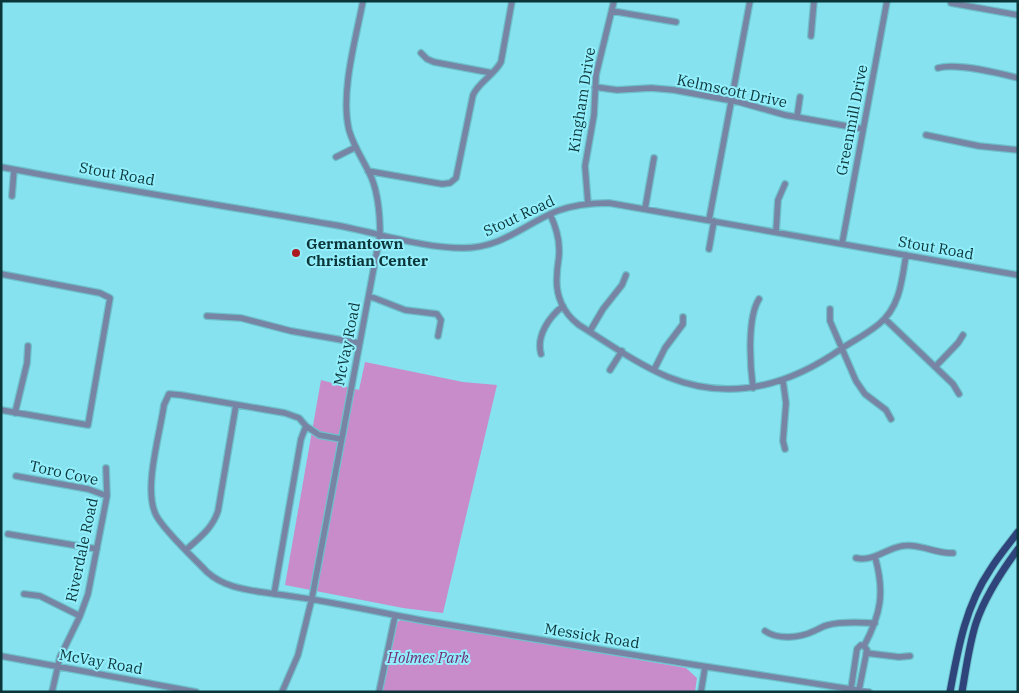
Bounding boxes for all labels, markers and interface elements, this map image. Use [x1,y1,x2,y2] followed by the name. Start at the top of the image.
[564,46,599,154] street label: Kingham Drive
[831,63,872,177] street label: Greenmill Drive
[675,70,789,111] street label: Kelmscott Drive
[78,158,156,189] street label: Stout Road
[480,191,557,240] street label: Stout Road
[897,232,975,263] street label: Stout Road
[306,234,429,270] place label: Germantown Christian Center
[290,247,302,259] marker: Germantown Christian Center
[329,301,364,387] street label: McVay Road
[28,456,100,489] street label: Toro Cove
[61,496,102,604] street label: Riverdale Road
[543,619,641,652] street label: Messick Road
[58,645,144,678] street label: McVay Road
[386,648,469,667] park label: Holmes Park

